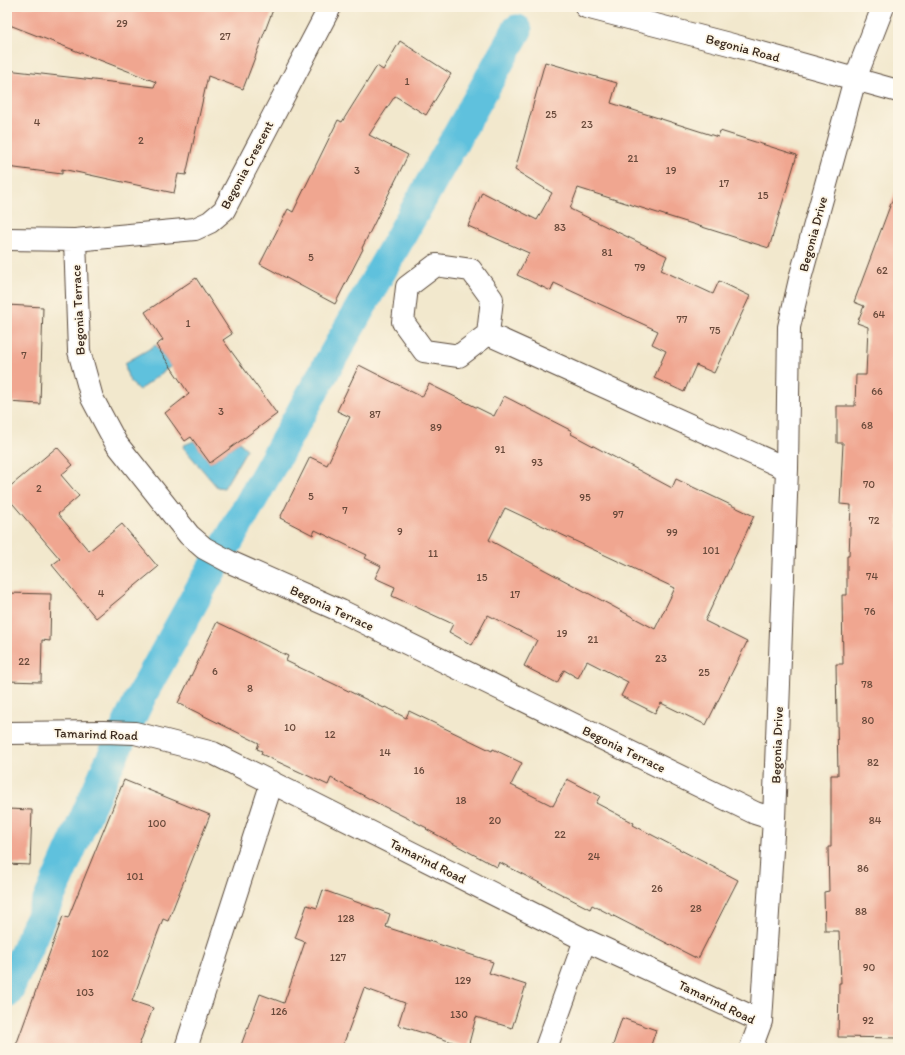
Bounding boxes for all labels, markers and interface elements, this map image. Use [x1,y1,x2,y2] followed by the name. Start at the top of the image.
[116,17,128,30] house number: 29
[219,30,231,43] house number: 27
[704,31,782,65] street label: Begonia Road
[404,75,410,88] house number: 1
[545,108,557,121] house number: 25
[34,116,41,129] house number: 4
[217,118,277,212] street label: Begonia Crescent
[581,118,593,131] house number: 23
[138,134,144,147] house number: 2
[628,152,638,165] house number: 21
[354,164,360,177] house number: 3
[666,164,677,177] house number: 19
[719,177,730,190] house number: 17
[758,189,769,202] house number: 15
[796,195,830,273] street label: Begonia Drive
[554,221,566,234] house number: 83
[601,246,613,259] house number: 81
[308,251,314,264] house number: 5
[634,261,646,274] house number: 79
[68,264,88,356] street label: Begonia Terrace
[876,264,888,277] house number: 62
[873,308,886,321] house number: 64
[677,313,688,326] house number: 77
[185,317,191,330] house number: 1
[709,324,721,337] house number: 75
[21,349,27,362] house number: 7
[871,385,883,398] house number: 66
[218,405,224,418] house number: 3
[369,408,381,421] house number: 87
[861,419,873,432] house number: 68
[430,421,442,434] house number: 89
[495,443,505,456] house number: 91
[531,456,543,469] house number: 93
[863,478,875,491] house number: 70
[36,482,42,495] house number: 2
[308,490,314,503] house number: 5
[579,491,591,504] house number: 95
[342,504,348,517] house number: 7
[612,508,624,521] house number: 97
[868,514,880,527] house number: 72
[397,525,403,538] house number: 9
[666,526,678,539] house number: 99
[703,544,719,557] house number: 101
[428,547,438,560] house number: 11
[866,570,878,583] house number: 74
[477,571,488,584] house number: 15
[288,582,376,634] street label: Begonia Terrace
[98,587,105,600] house number: 4
[510,588,521,601] house number: 17
[864,605,876,618] house number: 76
[557,627,568,640] house number: 19
[588,633,598,646] house number: 21
[655,652,667,665] house number: 23
[18,655,30,668] house number: 22
[212,665,218,678] house number: 6
[698,666,710,679] house number: 25
[861,678,873,691] house number: 78
[247,682,253,695] house number: 8
[768,706,786,784] street label: Begonia Drive
[862,714,875,727] house number: 80
[284,721,296,734] house number: 10
[580,722,668,776] street label: Begonia Terrace
[54,725,138,743] street label: Tamarind Road
[325,728,336,741] house number: 12
[379,746,391,759] house number: 14
[867,756,879,769] house number: 82
[414,764,425,777] house number: 16
[455,794,467,807] house number: 18
[489,814,502,827] house number: 20
[869,814,882,827] house number: 84
[148,817,167,830] house number: 100
[554,828,566,841] house number: 22
[387,835,469,887] street label: Tamarind Road
[588,850,601,863] house number: 24
[857,862,869,875] house number: 86
[127,870,143,883] house number: 101
[651,882,663,895] house number: 26
[690,902,702,915] house number: 28
[855,905,867,918] house number: 88
[338,912,354,925] house number: 128
[91,947,109,960] house number: 102
[330,951,347,964] house number: 127
[863,961,875,974] house number: 90
[455,974,472,987] house number: 129
[676,977,758,1027] street label: Tamarind Road
[76,986,94,999] house number: 103
[271,1005,288,1018] house number: 126
[450,1008,468,1021] house number: 130
[862,1014,874,1027] house number: 92

